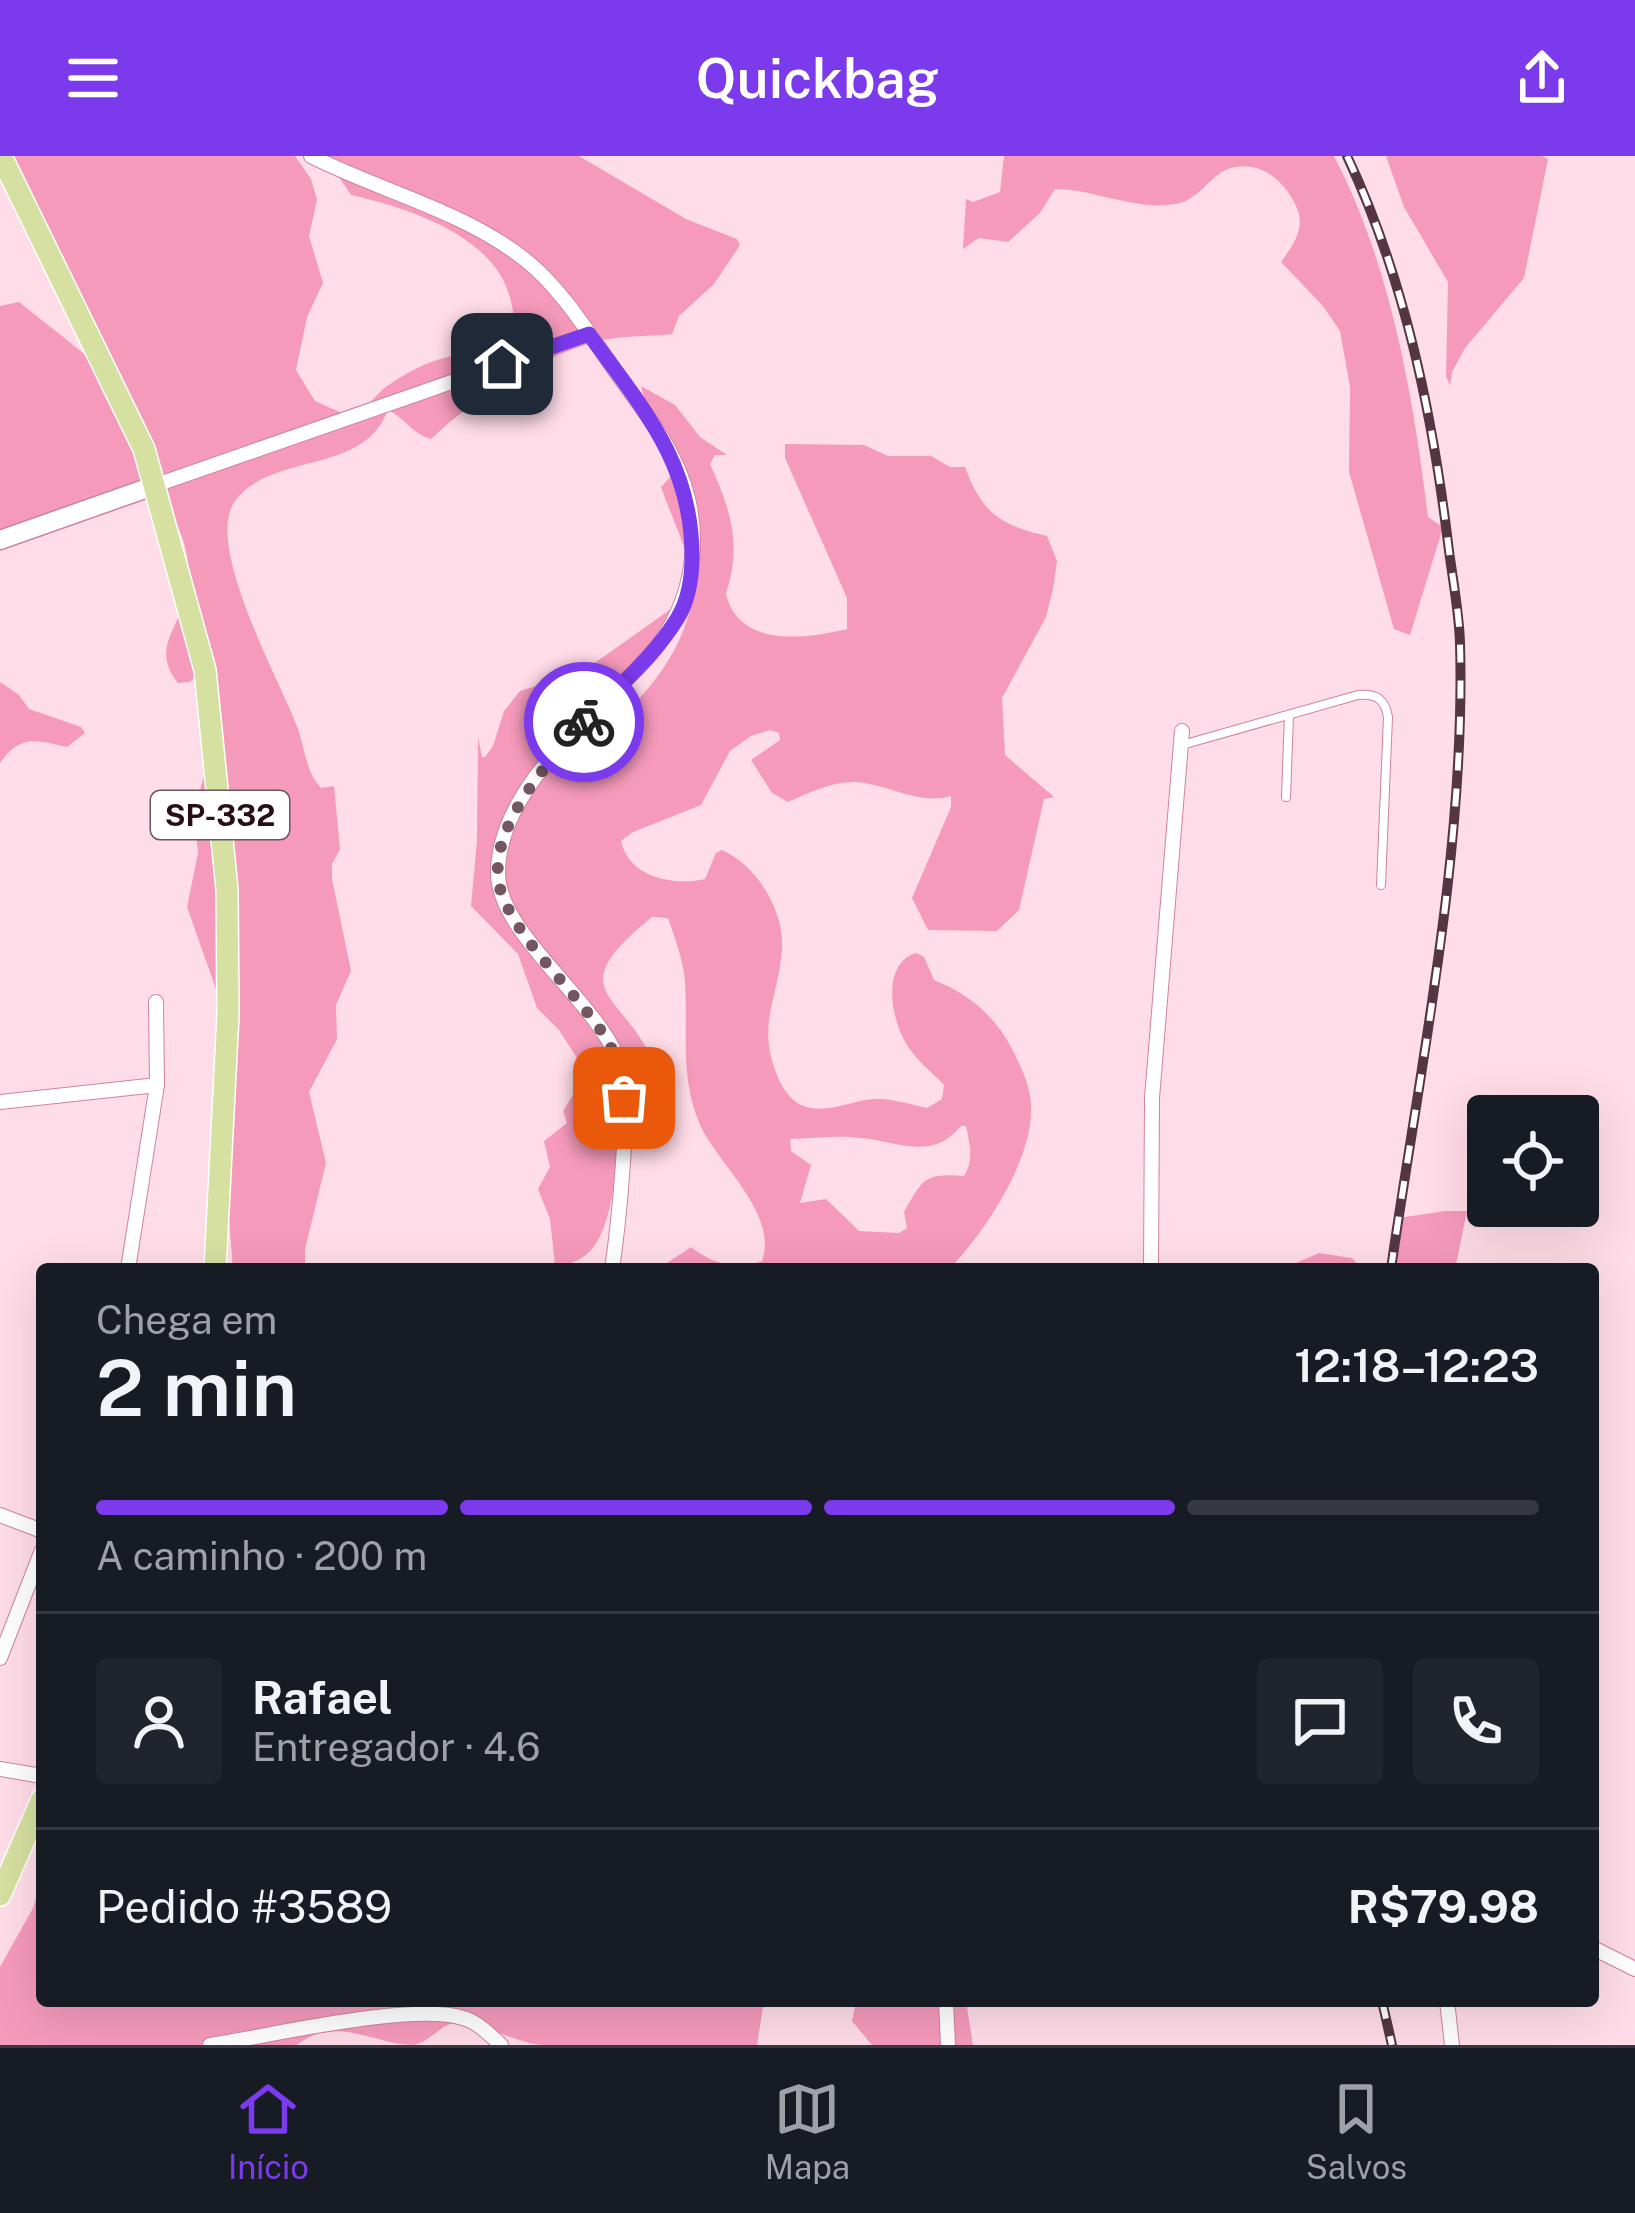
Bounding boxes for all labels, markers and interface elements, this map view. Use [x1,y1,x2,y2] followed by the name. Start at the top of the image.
[60,45,126,111] icon: menu
[1509,45,1575,111] icon: share
[696,47,939,110] text: Quickbag
[451,313,553,415] pin
[469,331,535,397] icon: home
[524,662,644,782] courier
[551,689,617,755] icon: bike
[151,791,289,839] road number: SP-332
[573,1047,675,1149] pin
[591,1065,657,1131] icon: bag
[1467,1095,1599,1227] map controls
[1467,1095,1599,1227] button: locate
[96,1297,277,1343] text: Chega em
[1294,1339,1539,1392] text: 12:18–12:23
[96,1342,297,1434] text: 2 min
[96,1533,427,1579] text: A caminho · 200 m
[96,1658,222,1784] button: person
[1257,1658,1383,1784] button: chat
[1413,1658,1539,1784] button: phone
[252,1671,393,1724] text: Rafael
[252,1724,540,1770] text: Entregador · 4.6
[96,1880,392,1933] text: Pedido #3589
[1348,1880,1539,1933] text: R$79.98
[228,2076,309,2186] tab: Início
[765,2076,850,2186] tab: Mapa
[1306,2076,1407,2186] tab: Salvos

